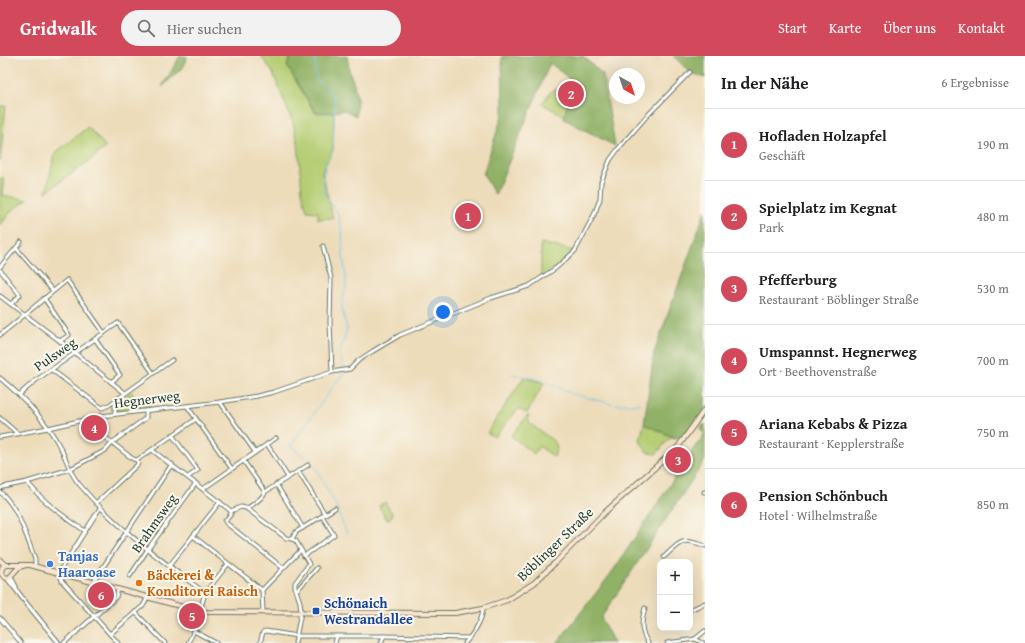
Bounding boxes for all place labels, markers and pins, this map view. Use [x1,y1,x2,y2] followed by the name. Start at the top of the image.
[558,79,584,109] pin: 2
[455,201,481,231] pin: 1
[81,413,107,443] pin: 4
[665,445,691,475] pin: 3
[58,546,116,582] place label: Tanjas Haaroase
[45,559,55,569] marker: Tanjas Haaroase
[147,565,259,601] place label: Bäckerei & Konditorei Raisch
[134,578,144,588] marker: Bäckerei & Konditorei Raisch
[88,580,114,610] pin: 6
[324,593,413,629] place label: Schönaich Westrandallee
[179,601,205,631] pin: 5
[311,606,321,616] marker: Schönaich Westrandallee

